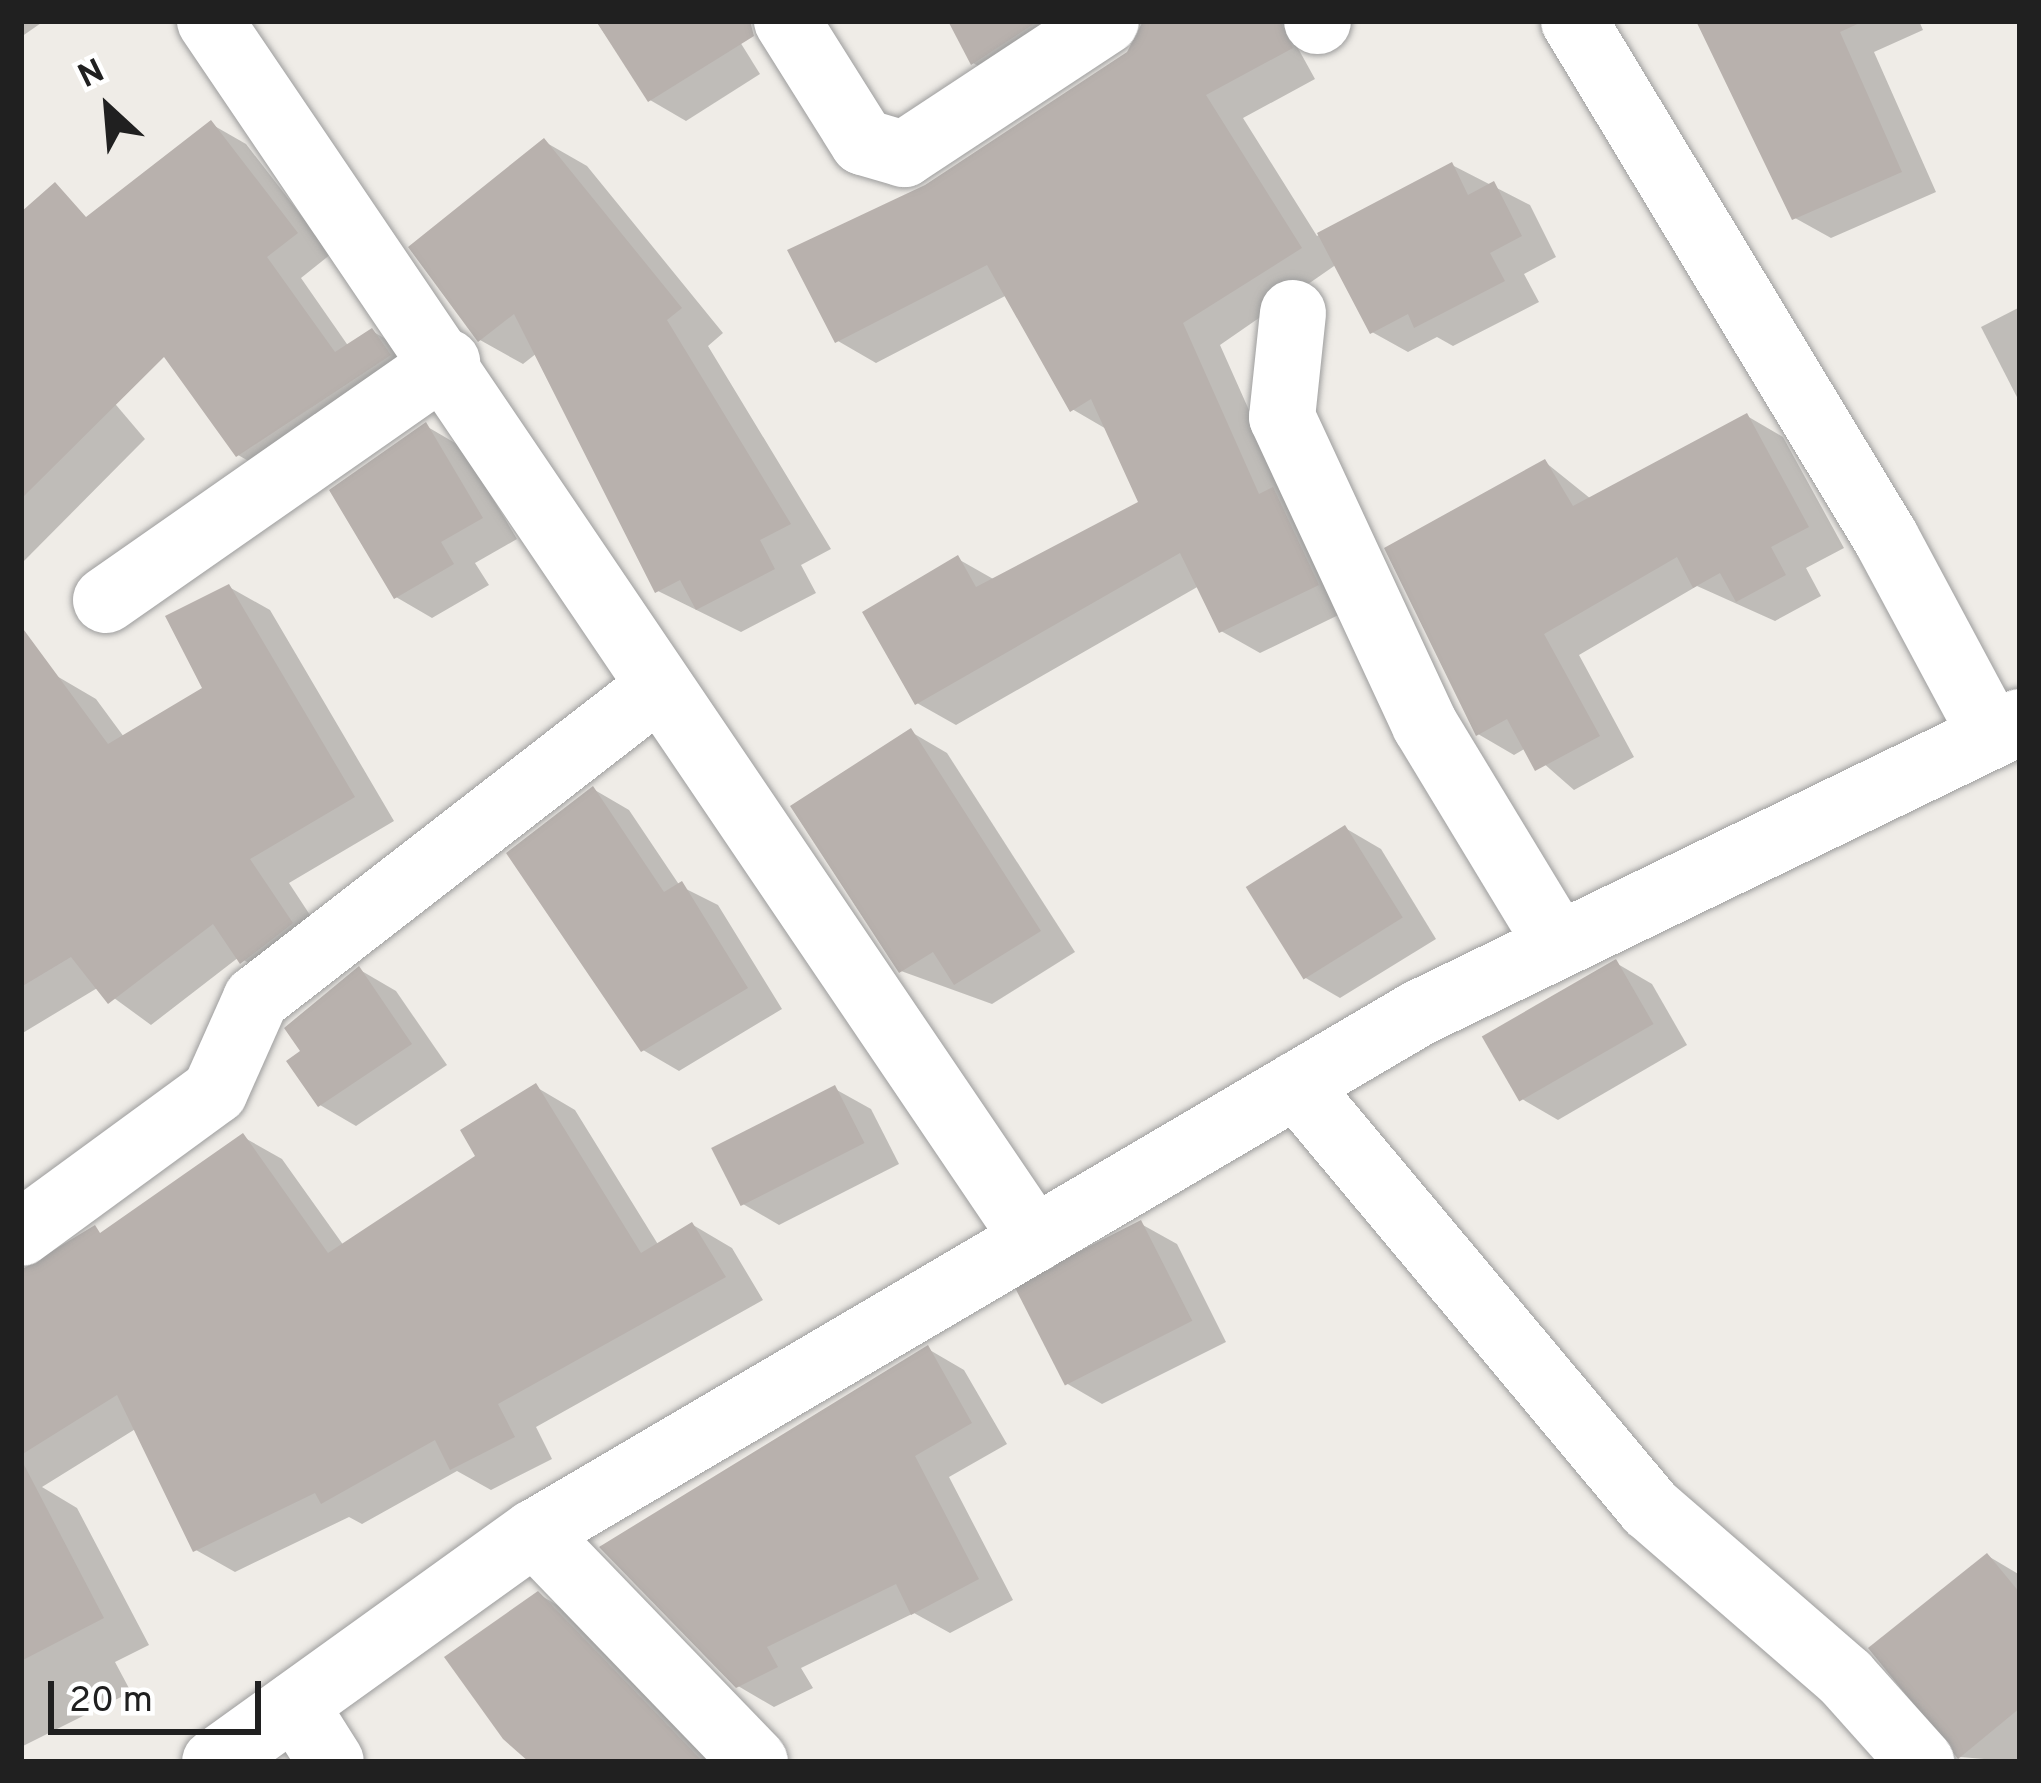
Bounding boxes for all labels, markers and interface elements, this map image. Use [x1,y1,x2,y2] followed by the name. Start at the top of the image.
[48,48,168,168] north arrow
[72,52,112,100] text: N
[54,1657,267,1731] scale bar
[69,1679,153,1725] text: 20 m

